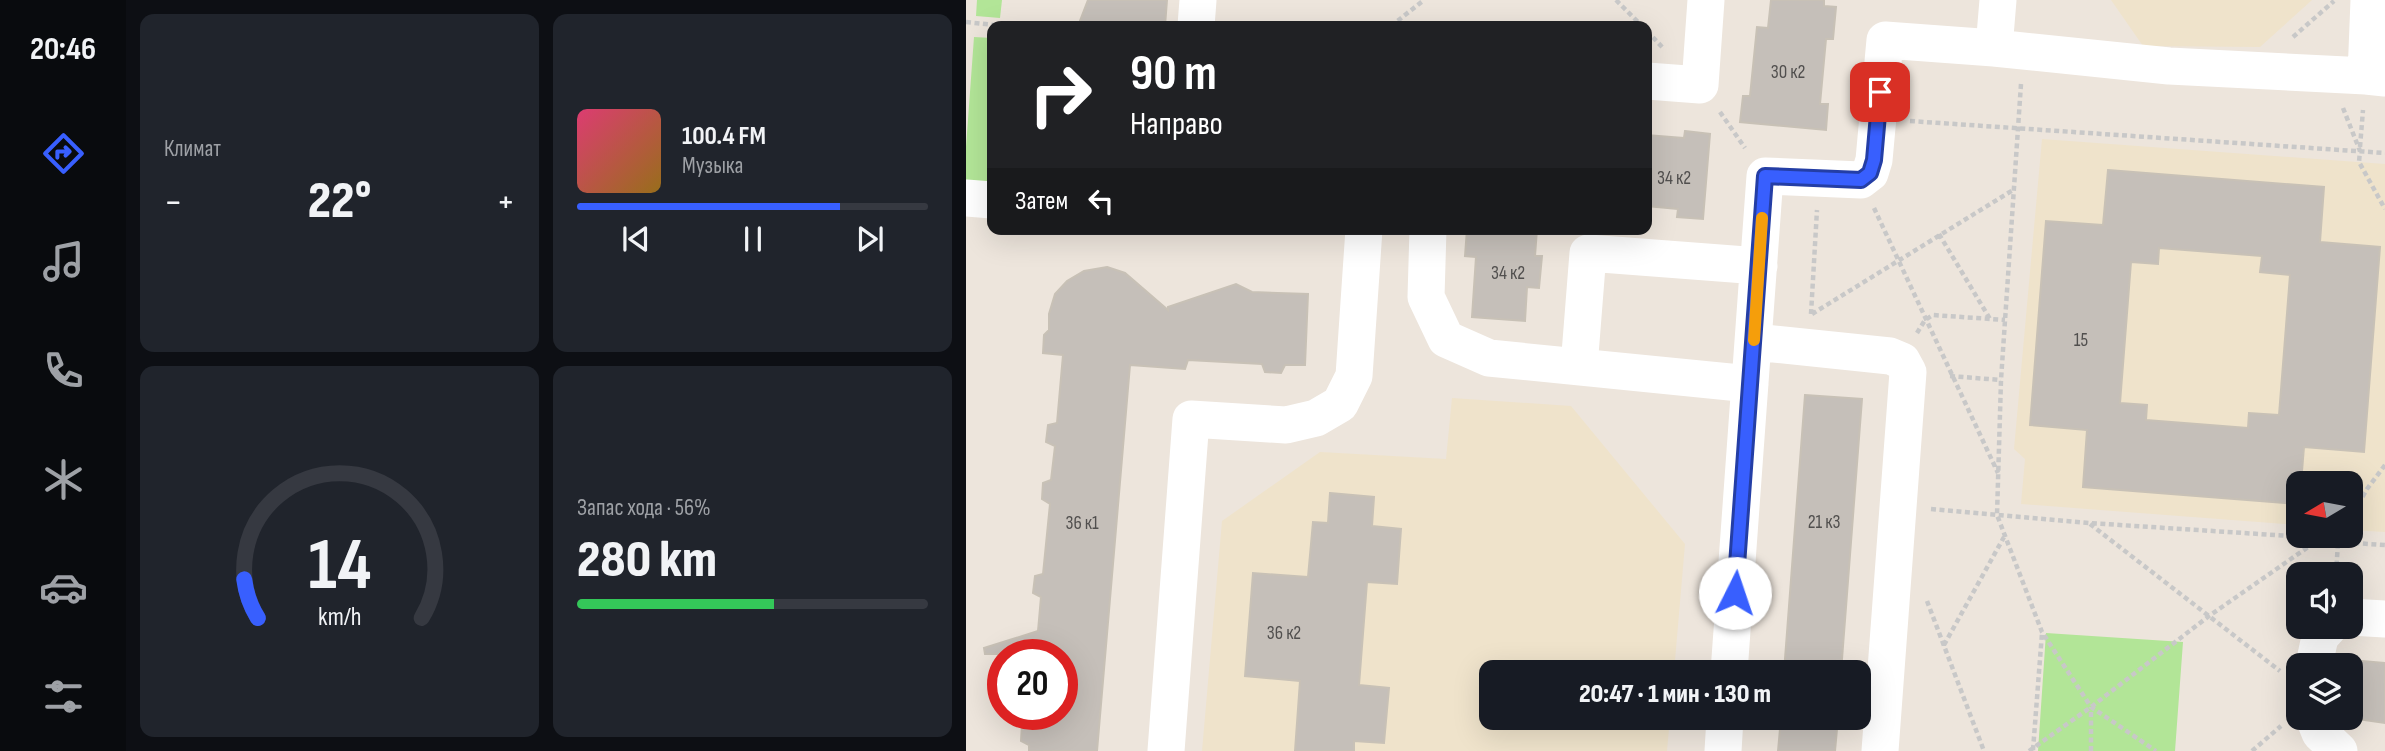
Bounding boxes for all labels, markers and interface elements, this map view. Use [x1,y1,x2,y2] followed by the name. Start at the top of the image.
[30,30,96,69] text: 20:46
[1130,45,1217,104] text: 90 m
[1015,49,1106,140] icon: right
[1771,61,1805,84] house number: 30 к2
[1850,62,1910,122] pin
[1861,73,1899,111] icon: arrive
[1130,105,1223,144] text: Направо
[682,121,766,152] text: 100.4 FM
[39,129,88,178] icon: directions
[164,135,221,163] text: Климат
[682,152,743,180] text: Музыка
[1657,167,1691,190] house number: 34 к2
[308,170,371,233] text: 22°
[164,180,183,225] text: −
[496,180,515,225] text: +
[1082,182,1120,220] icon: left
[1015,186,1068,217] text: Затем
[617,220,655,258] icon: previous
[734,220,772,258] icon: pause
[851,220,889,258] icon: next
[39,237,88,286] icon: music
[1491,262,1525,285] house number: 34 к2
[2074,329,2088,352] house number: 15
[39,346,88,395] icon: phone
[39,455,88,504] icon: climate
[2286,471,2362,548] north arrow
[2286,471,2363,730] map controls
[577,494,711,522] text: Запас хода · 56%
[1808,511,1840,534] house number: 21 к3
[1065,512,1099,535] house number: 36 к1
[308,522,371,610] text: 14
[577,529,717,592] text: 280 km
[1698,556,1772,630] position arrow
[2286,562,2363,639] button: sound
[39,563,88,612] icon: car
[318,601,361,632] text: km/h
[1267,622,1301,645] house number: 36 к2
[987,639,1078,730] speed limit sign: 20
[2286,653,2363,730] button: layers
[39,672,88,721] icon: filters
[1579,679,1771,710] text: 20:47 · 1 мин · 130 m

